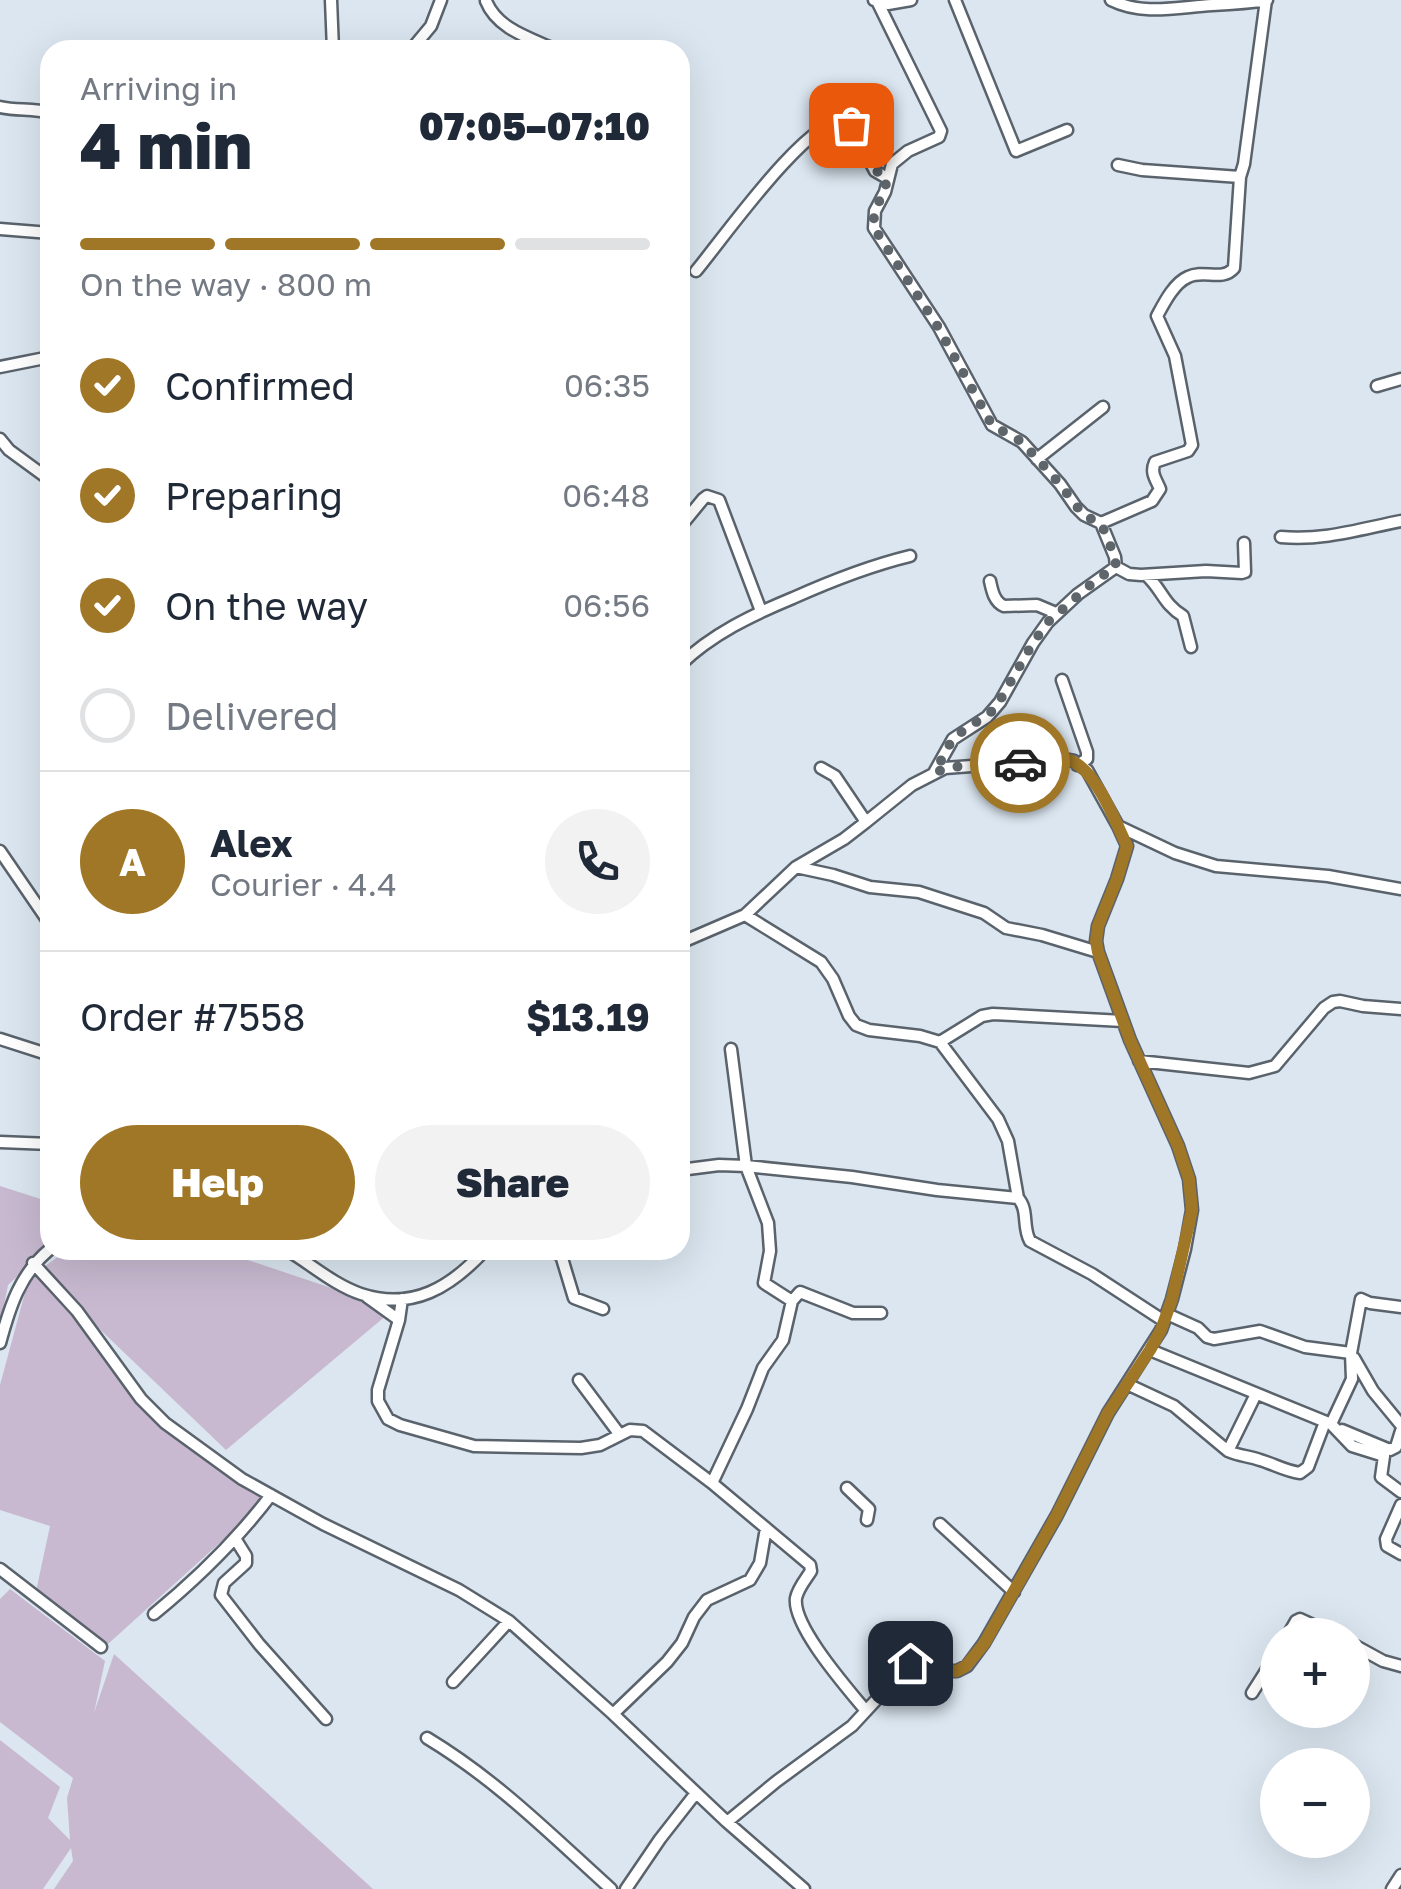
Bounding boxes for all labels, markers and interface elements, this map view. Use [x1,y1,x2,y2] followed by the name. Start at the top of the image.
[80,69,237,107] text: Arriving in
[809,83,894,168] pin
[824,98,879,153] icon: bag
[419,103,650,148] text: 07:05–07:10
[80,105,252,183] text: 4 min
[80,265,372,303] text: On the way · 800 m
[80,358,135,413] icon: check
[165,363,355,408] text: Confirmed
[564,366,650,404] text: 06:35
[80,468,135,523] icon: check
[165,473,343,518] text: Preparing
[562,476,650,514] text: 06:48
[80,578,135,633] icon: check
[165,583,368,628] text: On the way
[563,586,650,624] text: 06:56
[165,693,338,738] text: Delivered
[970,713,1070,813] courier
[993,736,1048,791] icon: car
[545,809,650,914] button: phone
[210,820,293,865] text: Alex
[119,839,146,884] text: A
[210,865,397,903] text: Courier · 4.4
[80,994,306,1039] text: Order #7558
[526,994,650,1039] text: $13.19
[80,1125,355,1240] button: Help
[375,1125,650,1240] button: Share
[1260,1618,1370,1858] map controls
[1260,1618,1370,1728] button: +
[868,1621,953,1706] pin
[883,1636,938,1691] icon: home
[1260,1748,1370,1858] button: −

